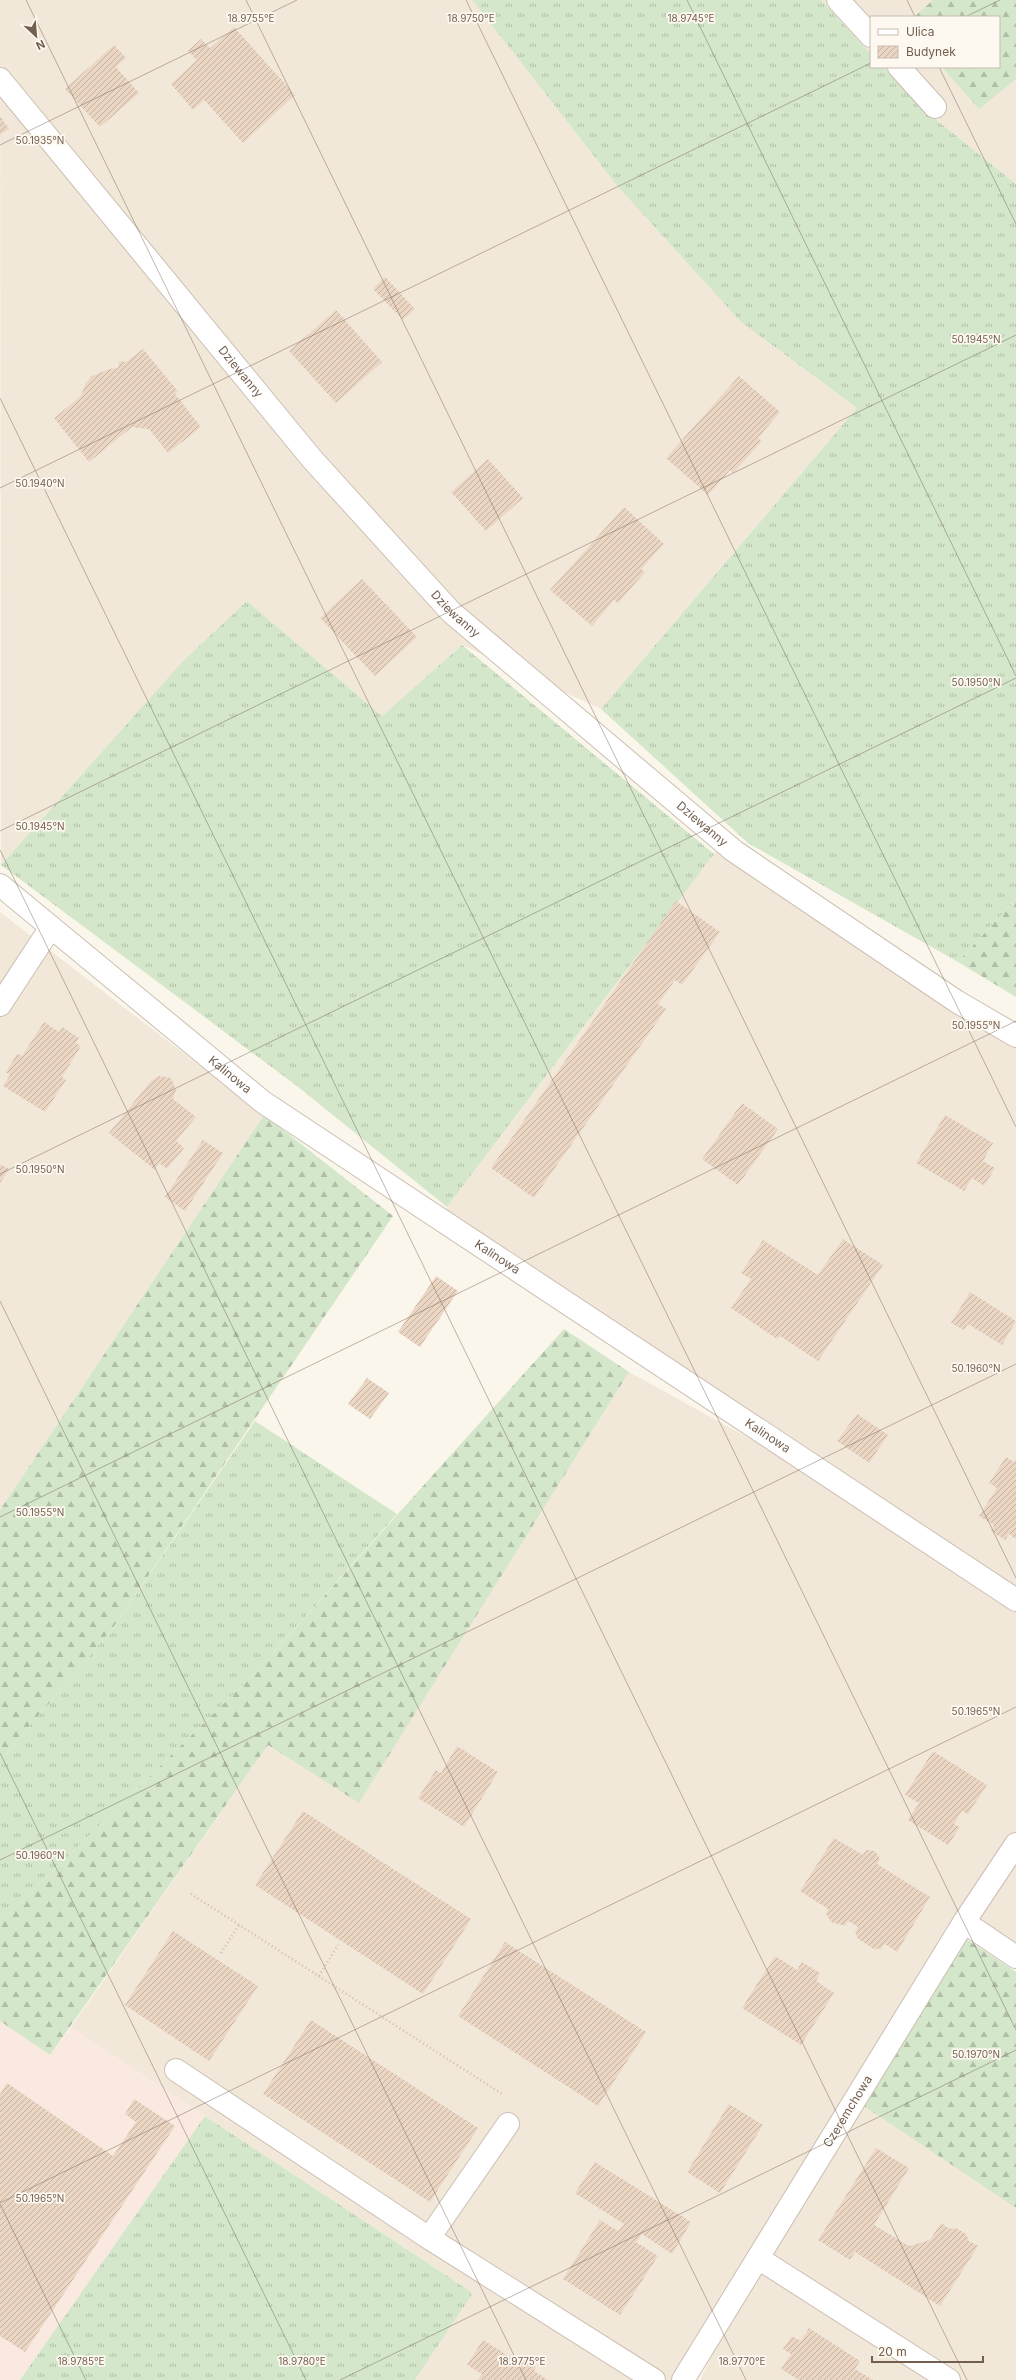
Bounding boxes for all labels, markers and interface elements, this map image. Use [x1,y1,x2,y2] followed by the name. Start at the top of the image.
[227,12,275,24] text: 18.9755°E
[447,12,495,24] text: 18.9750°E
[667,12,715,24] text: 18.9745°E
[16,16,56,56] north arrow
[870,16,1000,68] legend
[906,24,934,39] text: Ulica
[34,37,47,53] text: N
[906,44,956,59] text: Budynek
[16,134,64,146] text: 50.1935°N
[951,333,1001,345] text: 50.1945°N
[215,343,267,401] street label: Dziewanny
[15,477,65,489] text: 50.1940°N
[428,587,484,641] street label: Dziewanny
[952,676,1000,688] text: 50.1950°N
[674,798,731,850] street label: Dziewanny
[15,820,65,832] text: 50.1945°N
[952,1019,1000,1031] text: 50.1955°N
[206,1052,255,1096] street label: Kalinowa
[16,1163,64,1175] text: 50.1950°N
[472,1236,523,1277] street label: Kalinowa
[951,1362,1001,1374] text: 50.1960°N
[742,1415,793,1456] street label: Kalinowa
[16,1506,64,1518] text: 50.1955°N
[952,1705,1000,1717] text: 50.1965°N
[15,1849,65,1861] text: 50.1960°N
[952,2048,1000,2060] text: 50.1970°N
[820,2073,875,2150] street label: Czeremchowa
[16,2192,64,2204] text: 50.1965°N
[872,2338,983,2364] scale bar
[878,2344,907,2359] text: 20 m
[57,2355,105,2367] text: 18.9785°E
[278,2355,326,2367] text: 18.9780°E
[499,2355,545,2367] text: 18.9775°E
[718,2355,766,2367] text: 18.9770°E

